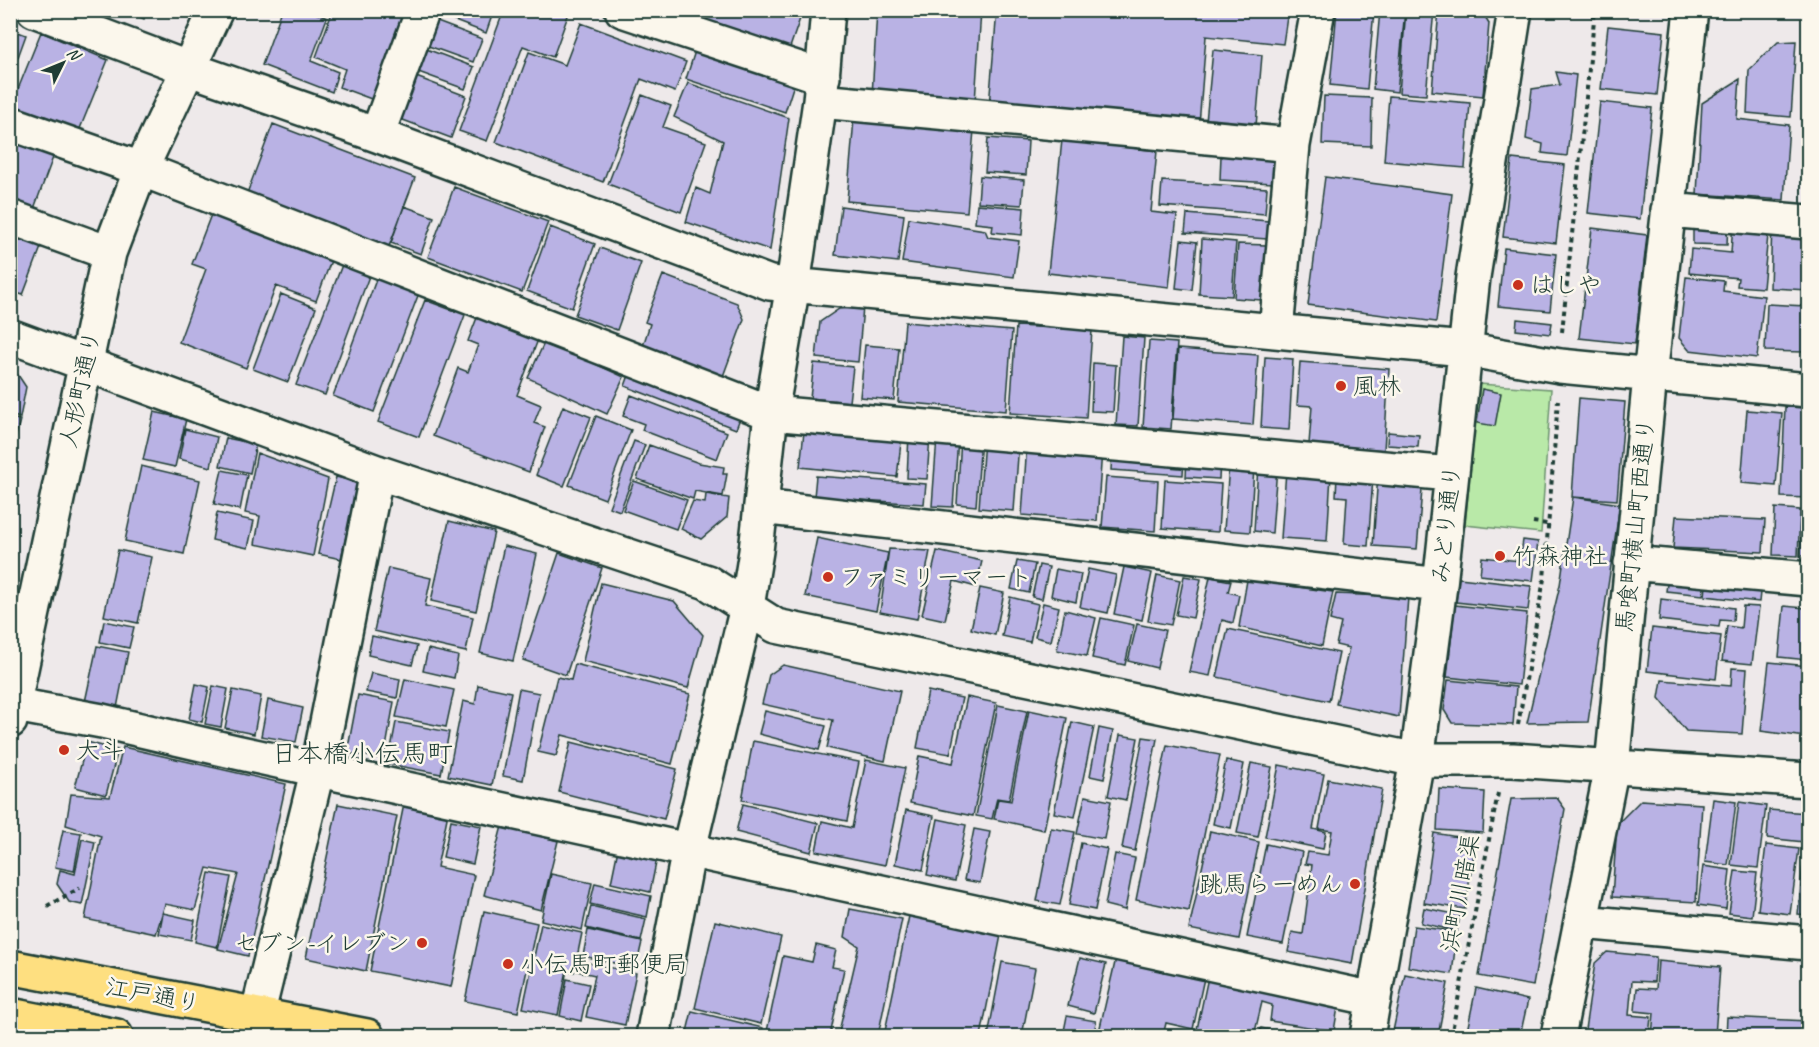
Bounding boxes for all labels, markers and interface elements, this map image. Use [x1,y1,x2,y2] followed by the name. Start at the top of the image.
[33,33,93,93] north arrow
[63,43,86,66] text: N
[1530,270,1602,300] place label: はしや
[1511,278,1525,292] marker: はしや
[53,327,107,451] street label: 人形町通り
[1353,371,1401,401] place label: 風林
[1334,379,1348,393] marker: 風林
[1609,416,1661,634] street label: 馬喰町横山町西通り
[1425,463,1467,585] street label: みどり通り
[1512,541,1608,571] place label: 竹森神社
[1493,549,1507,563] marker: 竹森神社
[840,562,1032,592] place label: ファミリーマート
[821,570,835,584] marker: ファミリーマート
[76,735,124,765] place label: 大斗
[271,737,453,770] district label: 日本橋小伝馬町
[57,743,71,757] marker: 大斗
[1434,831,1486,955] street label: 浜町川暗渠
[1199,869,1343,899] place label: 跳馬らーめん
[1348,877,1362,891] marker: 跳馬らーめん
[234,928,410,958] place label: セブン-イレブン
[415,936,429,950] marker: セブン-イレブン
[520,949,688,979] place label: 小伝馬町郵便局
[501,957,515,971] marker: 小伝馬町郵便局
[103,971,203,1019] street label: 江戸通り

